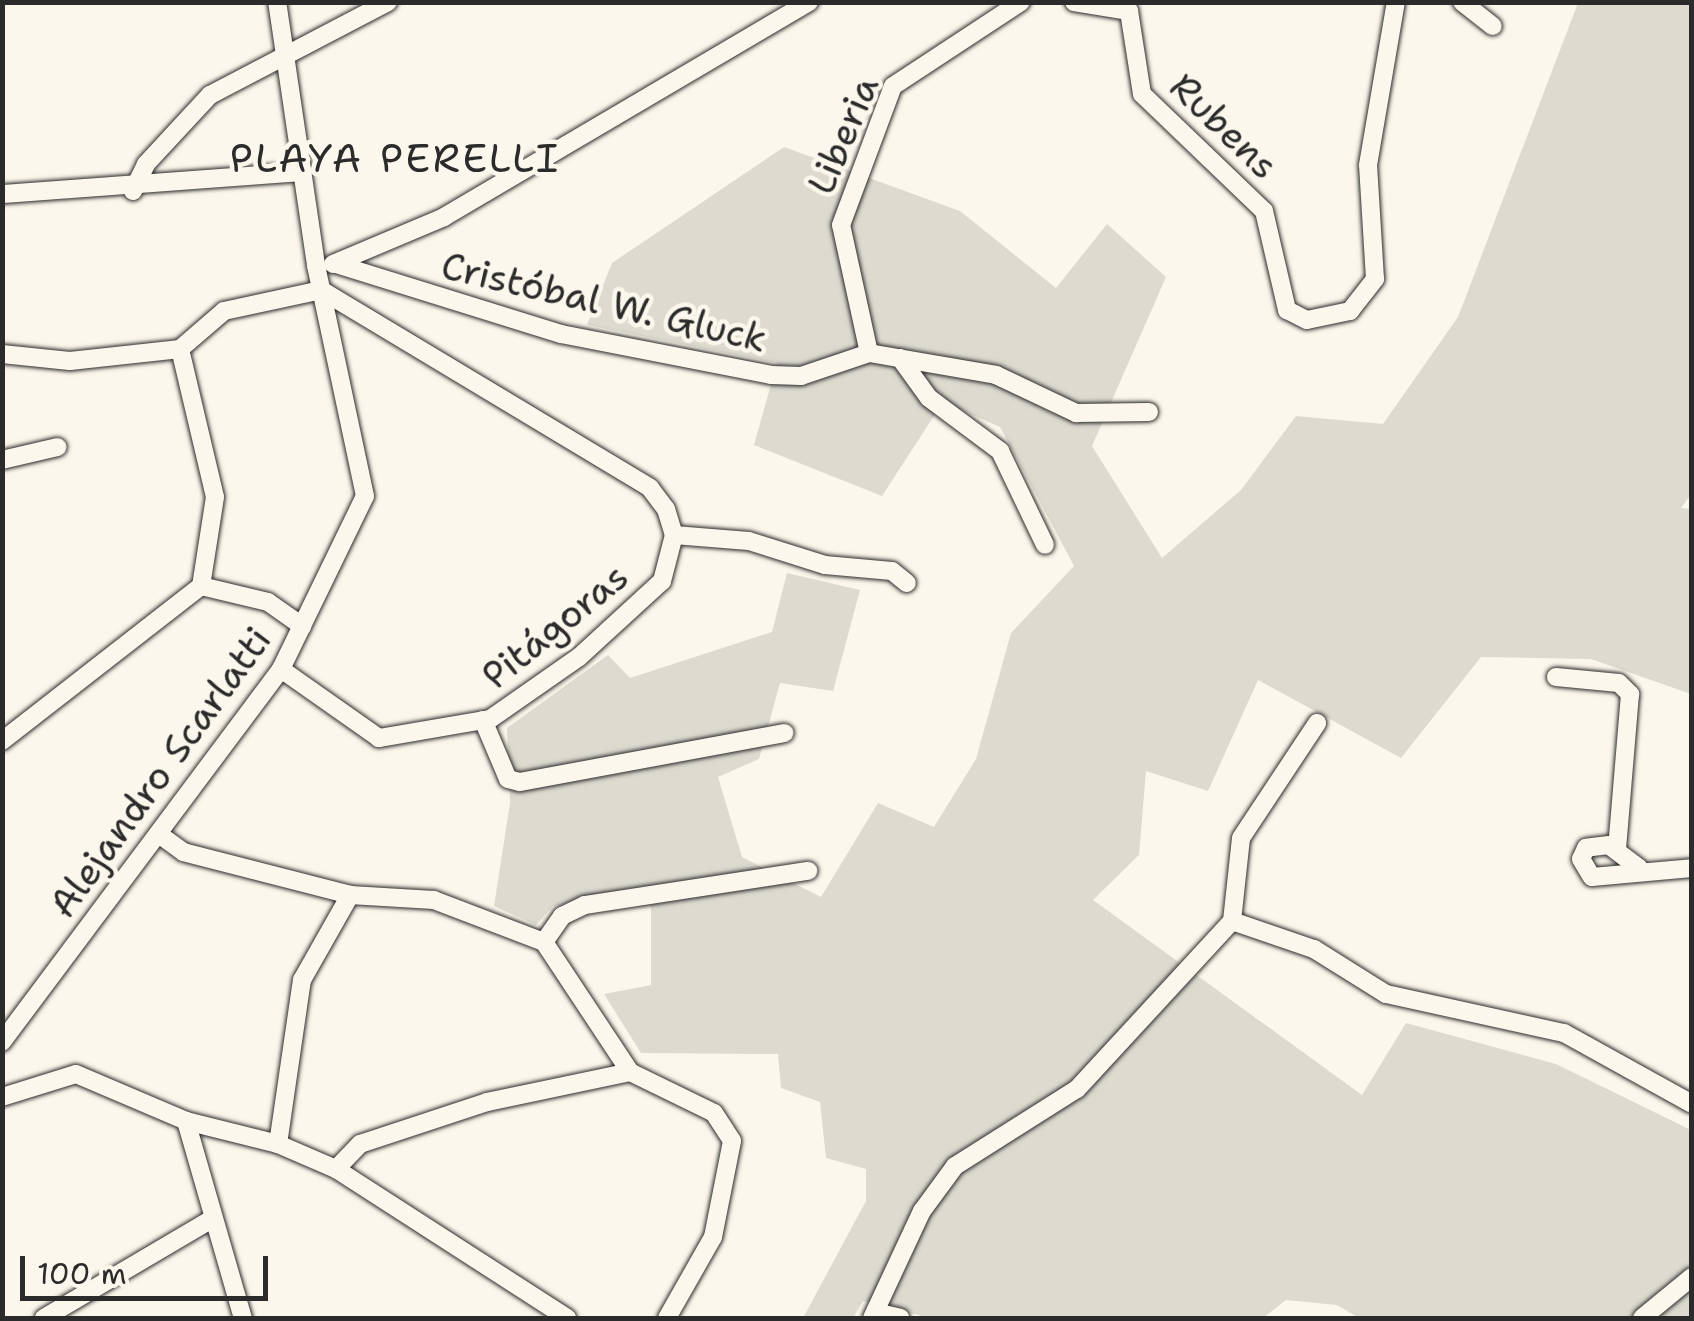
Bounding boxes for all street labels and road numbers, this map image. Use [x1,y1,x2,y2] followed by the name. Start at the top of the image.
[1161,64,1287,188] street label: Rubens
[798,69,888,201] street label: Liberia
[437,242,771,362] street label: Cristóbal W. Gluck
[473,553,637,699] street label: Pitágoras
[39,618,281,926] street label: Alejandro Scarlatti

